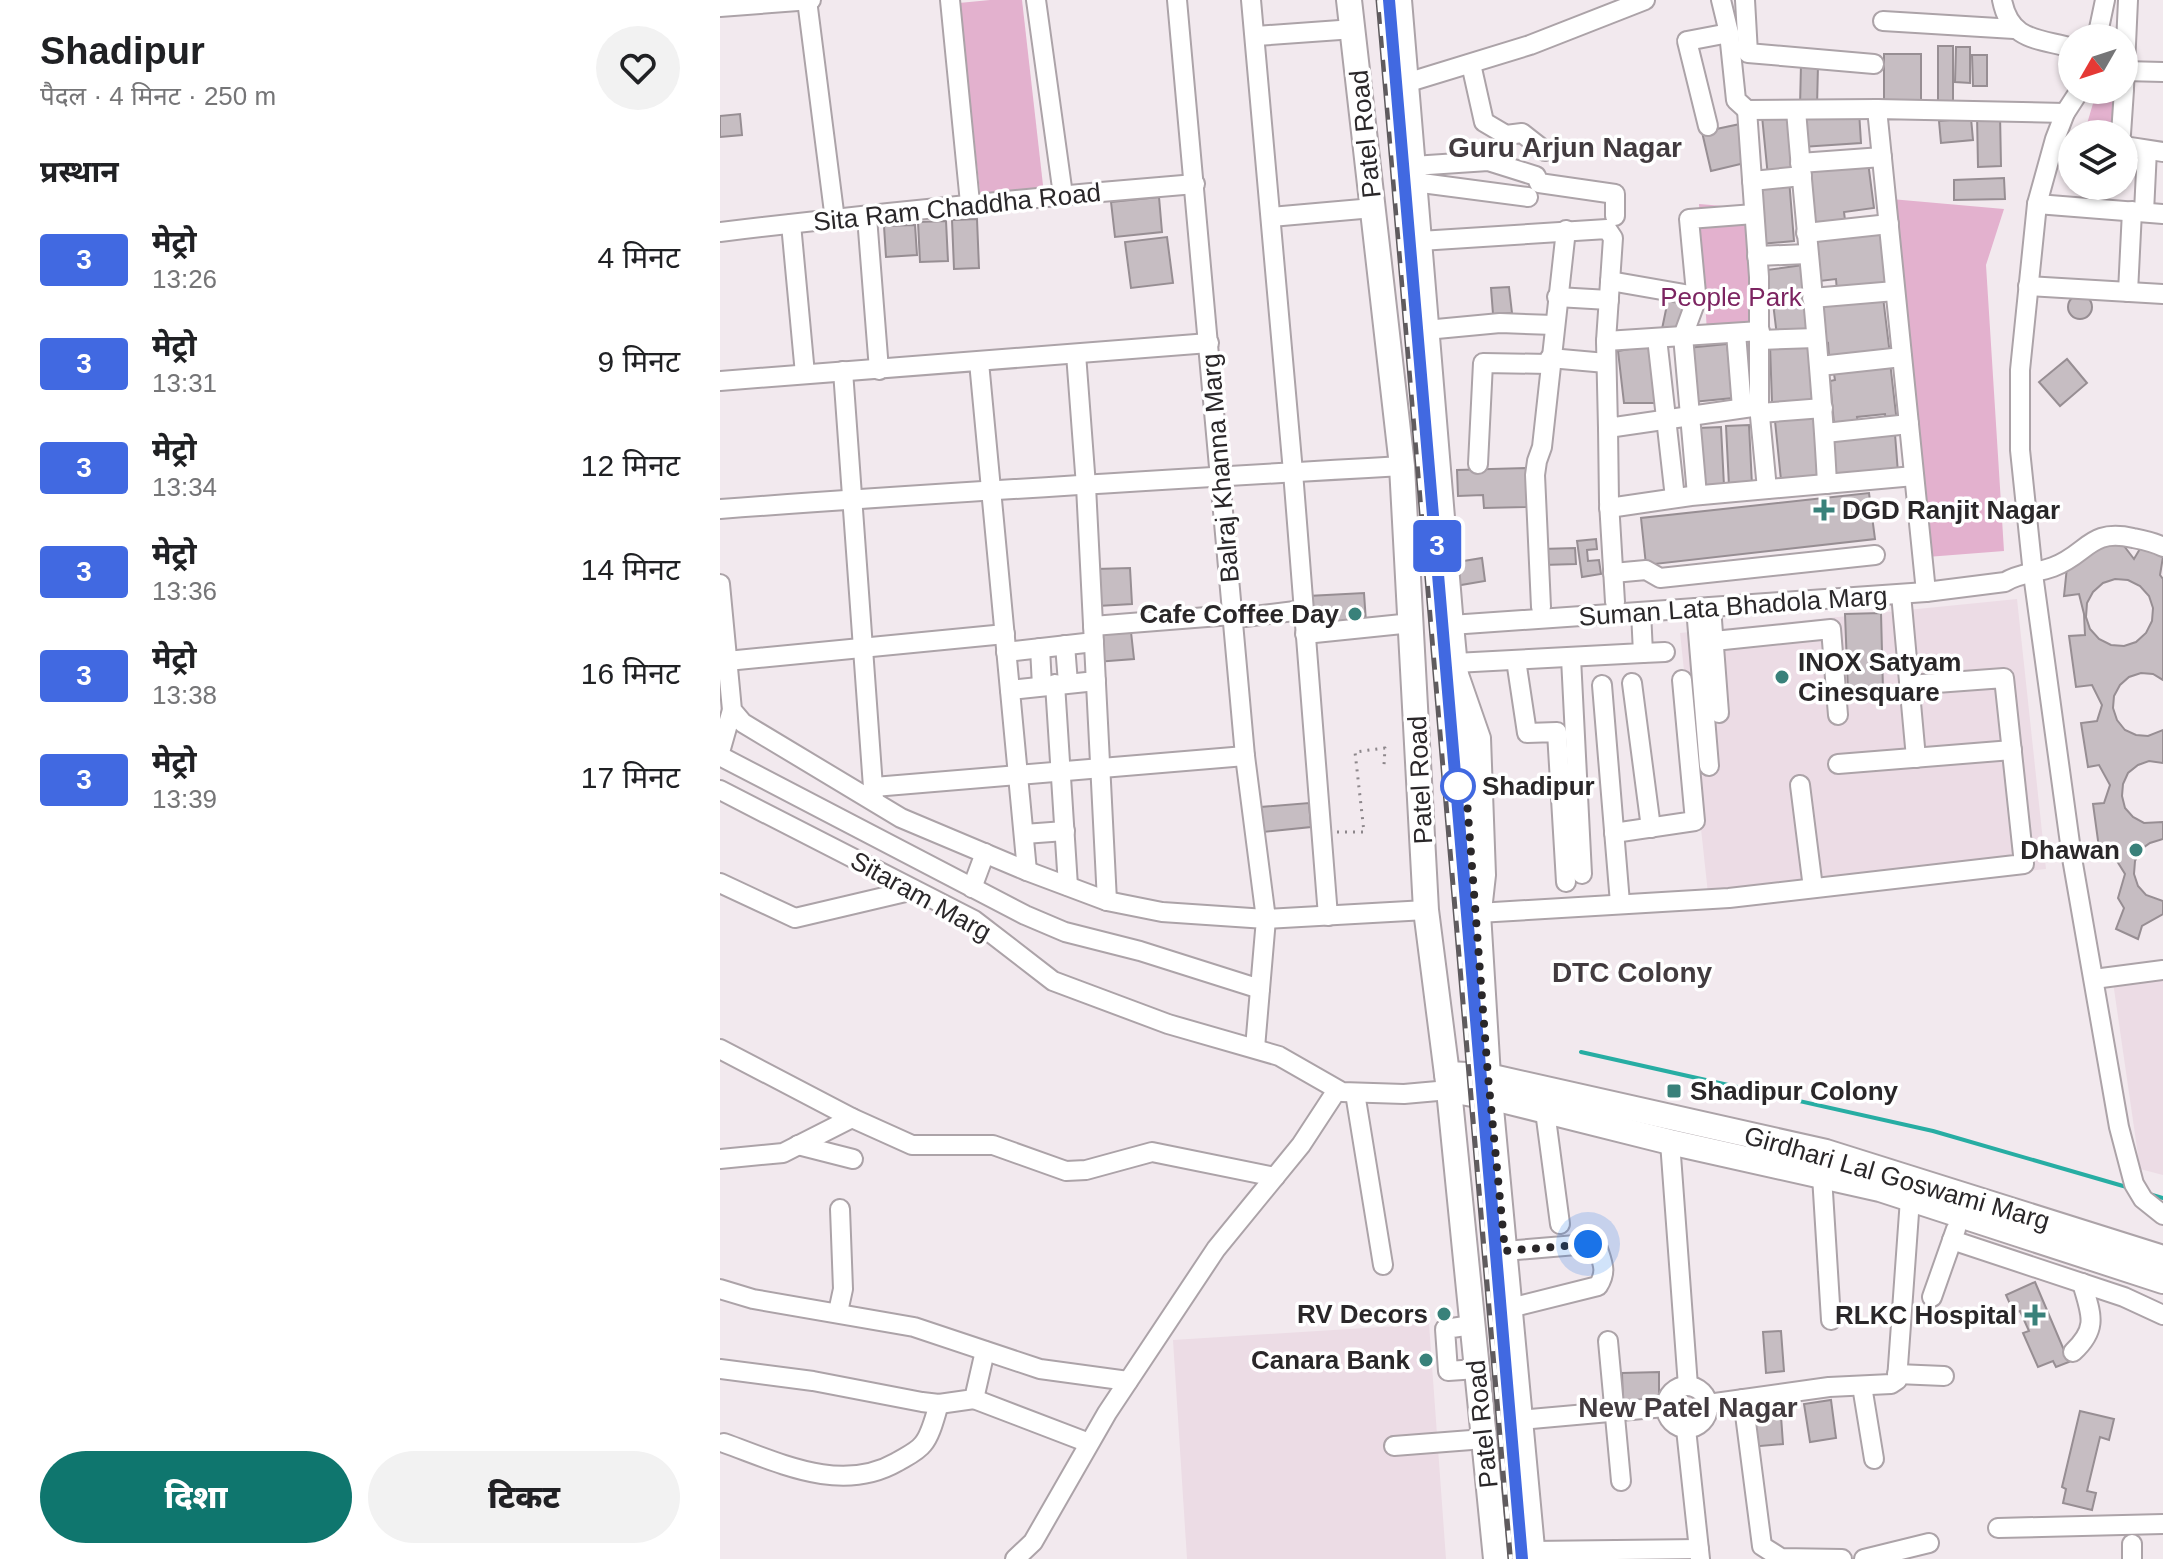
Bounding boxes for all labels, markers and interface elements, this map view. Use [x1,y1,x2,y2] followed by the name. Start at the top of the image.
[2058,24,2138,104] north arrow
[2058,24,2138,200] map controls
[596,26,680,110] button: heart
[40,30,205,72] text: Shadipur
[1343,68,1387,200] street label: Patel Road
[40,81,276,111] text: पैदल · 4 मिनट · 250 m
[2058,120,2138,200] button: layers
[1448,132,1682,163] district label: Guru Arjun Nagar
[40,155,119,188] text: प्रस्थान
[812,177,1102,237] street label: Sita Ram Chaddha Road
[152,225,197,258] text: मेट्रो
[598,241,680,274] text: 4 मिनट
[76,244,92,275] text: 3
[152,264,217,294] text: 13:26
[1660,282,1803,312] park label: People Park
[152,329,197,362] text: मेट्रो
[598,345,680,378] text: 9 मिनट
[76,348,92,379] text: 3
[1195,352,1245,584] street label: Balraj Khanna Marg
[152,368,217,398] text: 13:31
[152,433,197,466] text: मेट्रो
[581,449,680,482] text: 12 मिनट
[76,452,92,483] text: 3
[152,472,217,502] text: 13:34
[1842,495,2060,525] place label: DGD Ranjit Nagar
[1813,499,1835,521] marker: DGD Ranjit Nagar
[1411,520,1463,572] line badge: 3
[1429,530,1445,561] text: 3
[152,537,197,570] text: मेट्रो
[581,553,680,586] text: 14 मिनट
[76,556,92,587] text: 3
[152,576,217,606] text: 13:36
[1578,580,1888,632] street label: Suman Lata Bhadola Marg
[1140,599,1340,629] place label: Cafe Coffee Day
[1346,605,1364,623] marker: Cafe Coffee Day
[152,641,197,674] text: मेट्रो
[1798,647,1961,707] place label: INOX Satyam Cinesquare
[581,657,680,690] text: 16 मिनट
[76,660,92,691] text: 3
[1773,668,1791,686] marker: INOX Satyam Cinesquare
[152,680,217,710] text: 13:38
[1402,715,1438,845] street label: Patel Road
[152,745,197,778] text: मेट्रो
[581,761,680,794] text: 17 मिनट
[76,764,92,795] text: 3
[1441,769,1475,803] marker: Shadipur
[1482,771,1595,801] place label: Shadipur
[152,784,217,814] text: 13:39
[2020,835,2120,865] place label: Dhawan
[2127,841,2145,859] marker: Dhawan
[845,845,997,947] street label: Sitaram Marg
[1552,957,1713,988] district label: DTC Colony
[1690,1076,1899,1106] place label: Shadipur Colony
[1665,1082,1683,1100] marker: Shadipur Colony
[1741,1120,2053,1236] street label: Girdhari Lal Goswami Marg
[1568,1224,1608,1264] your location
[1297,1299,1428,1329] place label: RV Decors
[1835,1300,2017,1330] place label: RLKC Hospital
[2024,1304,2046,1326] marker: RLKC Hospital
[1435,1305,1453,1323] marker: RV Decors
[1251,1345,1411,1375] place label: Canara Bank
[1417,1351,1435,1369] marker: Canara Bank
[1460,1358,1504,1490] street label: Patel Road
[1578,1392,1798,1423] district label: New Patel Nagar
[40,1451,352,1543] button: दिशा
[368,1451,680,1543] button: टिकट

